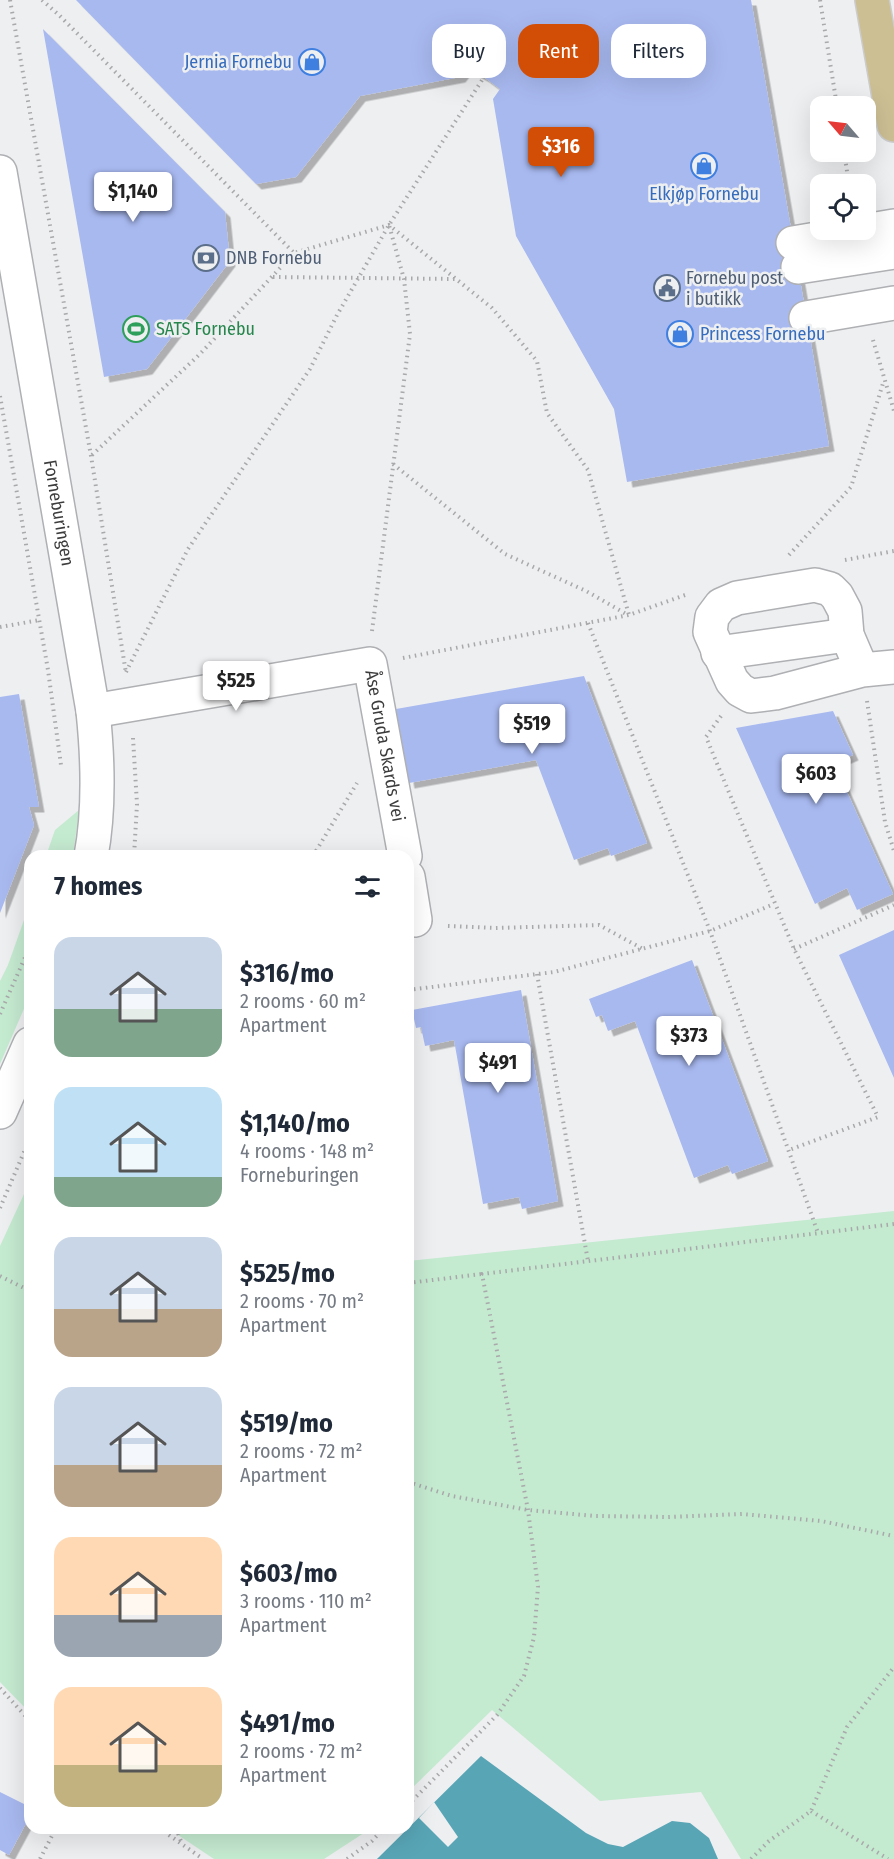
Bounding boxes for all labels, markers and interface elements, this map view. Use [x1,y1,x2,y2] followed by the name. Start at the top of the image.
[432,24,506,78] chip: Buy
[518,24,599,78] chip: Rent
[611,24,706,78] chip: Filters
[297,47,327,77] shop icon: Jernia Fornebu
[184,51,292,73] place label: Jernia Fornebu
[810,96,876,162] north arrow
[810,96,876,240] map controls
[525,127,597,178] pin: $316
[542,134,580,158] text: $316
[689,151,719,181] shop icon: Elkjøp Fornebu
[84,172,182,223] pin: $1,140
[810,174,876,240] button: locate
[108,179,158,203] text: $1,140
[649,183,759,205] place label: Elkjøp Fornebu
[191,243,221,273] bank icon: DNB Fornebu
[226,247,322,269] place label: DNB Fornebu
[686,267,783,310] place label: Fornebu post i butikk
[652,273,682,303] public building icon: Fornebu post i butikk
[121,314,151,344] sports icon: SATS Fornebu
[156,318,255,340] place label: SATS Fornebu
[665,319,695,349] shop icon: Princess Fornebu
[700,323,825,345] place label: Princess Fornebu
[39,458,79,568] street label: Forneburingen
[200,661,272,712] pin: $525
[217,668,255,692] text: $525
[360,668,409,823] street label: Åse Gruda Skards vei
[496,704,568,755] pin: $519
[513,711,551,735] text: $519
[780,754,852,805] pin: $603
[796,761,836,785] text: $603
[351,870,384,903] icon: filters
[54,871,142,902] text: 7 homes
[240,958,334,989] text: $316/mo
[102,961,174,1033] icon: home
[240,989,366,1013] text: 2 rooms · 60 m²
[240,1013,327,1037] text: Apartment
[653,1016,725,1067] pin: $373
[670,1023,708,1047] text: $373
[462,1043,534,1094] pin: $491
[479,1050,517,1074] text: $491
[240,1108,350,1139] text: $1,140/mo
[102,1111,174,1183] icon: home
[240,1139,374,1163] text: 4 rooms · 148 m²
[240,1163,359,1187] text: Forneburingen
[240,1258,335,1289] text: $525/mo
[102,1261,174,1333] icon: home
[240,1289,364,1313] text: 2 rooms · 70 m²
[240,1313,327,1337] text: Apartment
[240,1408,333,1439] text: $519/mo
[102,1411,174,1483] icon: home
[240,1439,362,1463] text: 2 rooms · 72 m²
[240,1463,327,1487] text: Apartment
[240,1558,337,1589] text: $603/mo
[102,1561,174,1633] icon: home
[240,1589,372,1613] text: 3 rooms · 110 m²
[240,1613,327,1637] text: Apartment
[240,1708,335,1739] text: $491/mo
[102,1711,174,1783] icon: home
[240,1739,362,1763] text: 2 rooms · 72 m²
[240,1763,327,1787] text: Apartment

